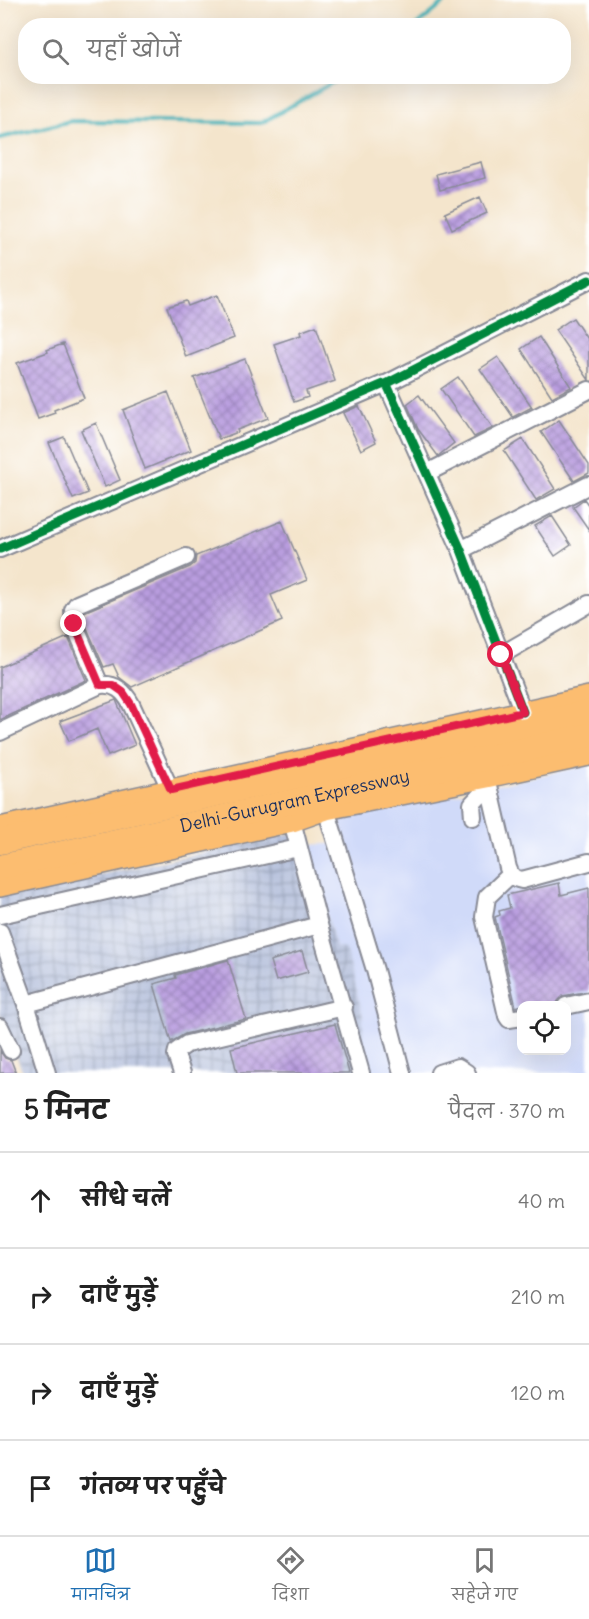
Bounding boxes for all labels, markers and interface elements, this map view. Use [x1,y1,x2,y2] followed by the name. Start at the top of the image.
[18,18,571,84] search box
[39,35,72,68] icon: search
[87,35,181,63] text: यहाँ खोजें
[60,610,86,636] route end
[487,641,513,667] route start
[178,764,412,837] street label: Delhi-Gurugram Expressway
[517,1001,571,1055] map controls
[517,1001,571,1055] button: locate
[24,1093,108,1126] text: 5 मिनट
[448,1098,565,1123] text: पैदल · 370 m
[24,1184,57,1217] icon: ahead
[81,1184,171,1212] text: सीधे चलें
[518,1188,565,1213] text: 40 m
[24,1280,57,1313] icon: right
[81,1280,157,1308] text: दाएँ मुड़ें
[511,1284,565,1309] text: 210 m
[24,1376,57,1409] icon: right
[81,1376,157,1404] text: दाएँ मुड़ें
[511,1380,565,1405] text: 120 m
[24,1472,57,1505] icon: arrive
[81,1472,225,1500] text: गंतव्य पर पहुँचे
[71,1544,130,1612] tab: मानचित्र
[273,1544,309,1612] tab: दिशा
[452,1544,518,1612] tab: सहेजे गए

